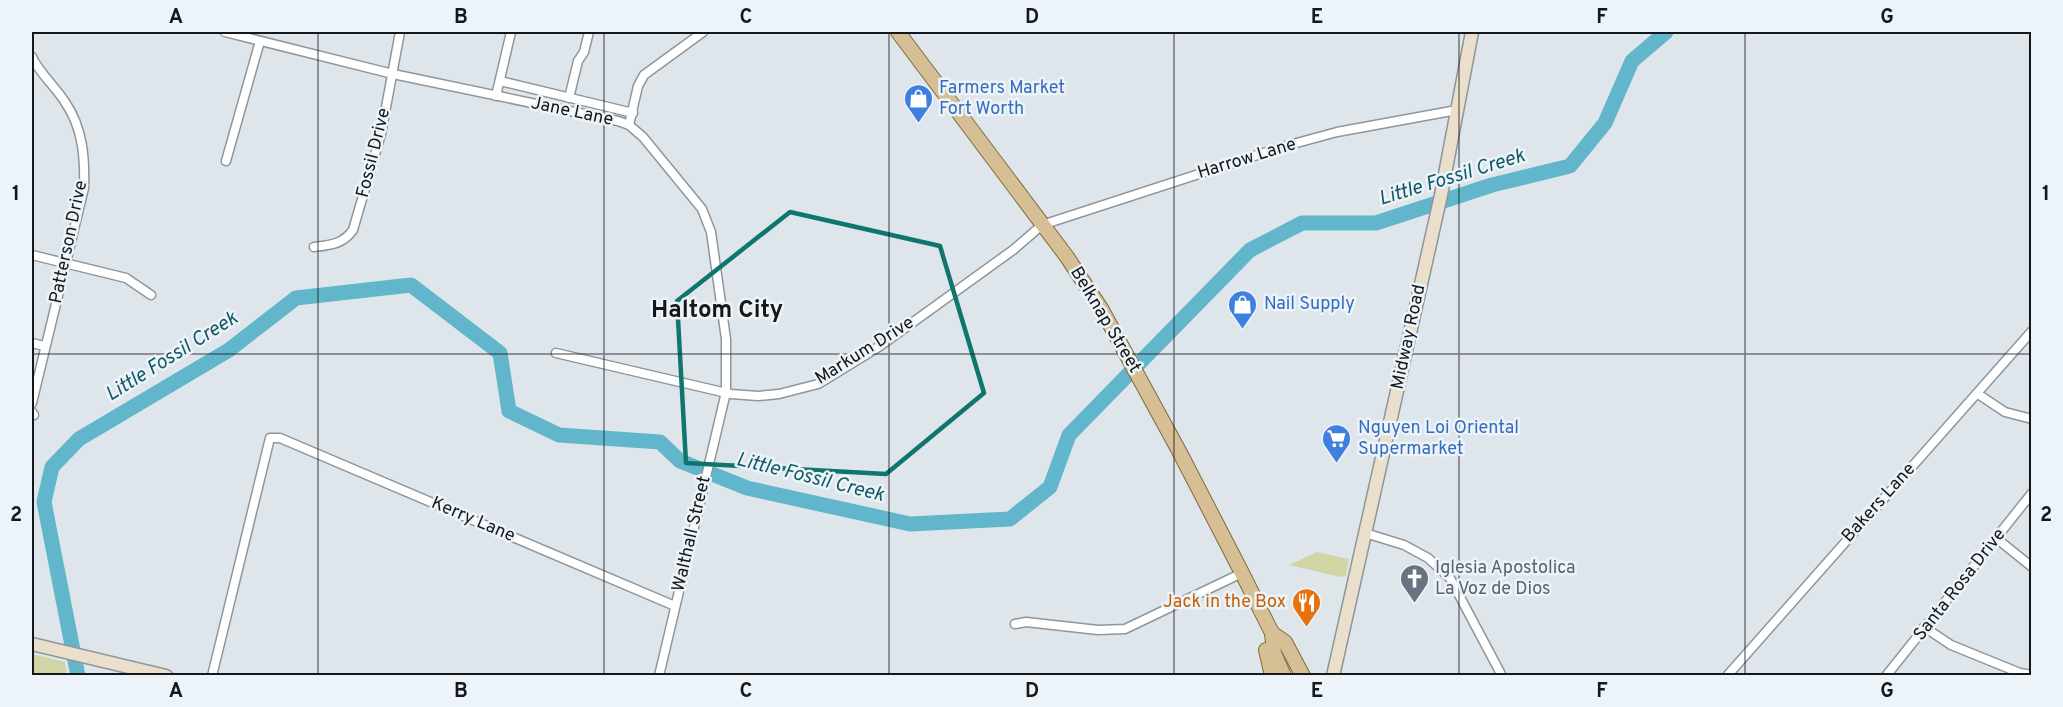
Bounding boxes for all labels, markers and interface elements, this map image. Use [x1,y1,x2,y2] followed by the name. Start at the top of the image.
[169,5,183,31] text: A
[454,5,468,31] text: B
[740,5,752,31] text: C
[1025,5,1039,31] text: D
[1311,5,1323,31] text: E
[1596,5,1608,31] text: F
[1880,5,1894,31] text: G
[939,77,1065,121] place label: Farmers Market Fort Worth
[902,82,934,124] shop icon: Farmers Market Fort Worth
[529,92,615,132] street label: Jane Lane
[352,106,396,200] street label: Fossil Drive
[1195,133,1299,185] street label: Harrow Lane
[1376,143,1529,213] water label: Little Fossil Creek
[45,178,93,306] street label: Patterson Drive
[12,182,20,208] text: 1
[2042,182,2050,208] text: 1
[1064,263,1146,377] street label: Belknap Street
[1387,282,1431,392] street label: Midway Road
[1227,288,1259,330] shop icon: Nail Supply
[1264,293,1355,316] place label: Nail Supply
[651,296,783,326] district label: Haltom City
[101,305,244,408] water label: Little Fossil Creek
[811,312,919,390] street label: Markum Drive
[1358,417,1519,461] place label: Nguyen Loi Oriental Supermarket
[1321,422,1353,464] supermarket icon: Nguyen Loi Oriental Supermarket
[733,447,887,509] water label: Little Fossil Creek
[1837,458,1921,548] street label: Bakers Lane
[667,474,717,594] street label: Walthall Street
[428,492,518,548] street label: Kerry Lane
[10,503,22,529] text: 2
[2040,503,2052,529] text: 2
[1909,524,2011,646] street label: Santa Rosa Drive
[1435,557,1576,601] place label: Iglesia Apostolica La Voz de Dios
[1398,562,1430,604] church icon: Iglesia Apostolica La Voz de Dios
[1291,586,1323,628] restaurant icon: Jack in the Box
[1163,591,1286,614] place label: Jack in the Box
[169,679,183,705] text: A
[454,679,468,705] text: B
[740,679,752,705] text: C
[1025,679,1039,705] text: D
[1311,679,1323,705] text: E
[1596,679,1608,705] text: F
[1880,679,1894,705] text: G

